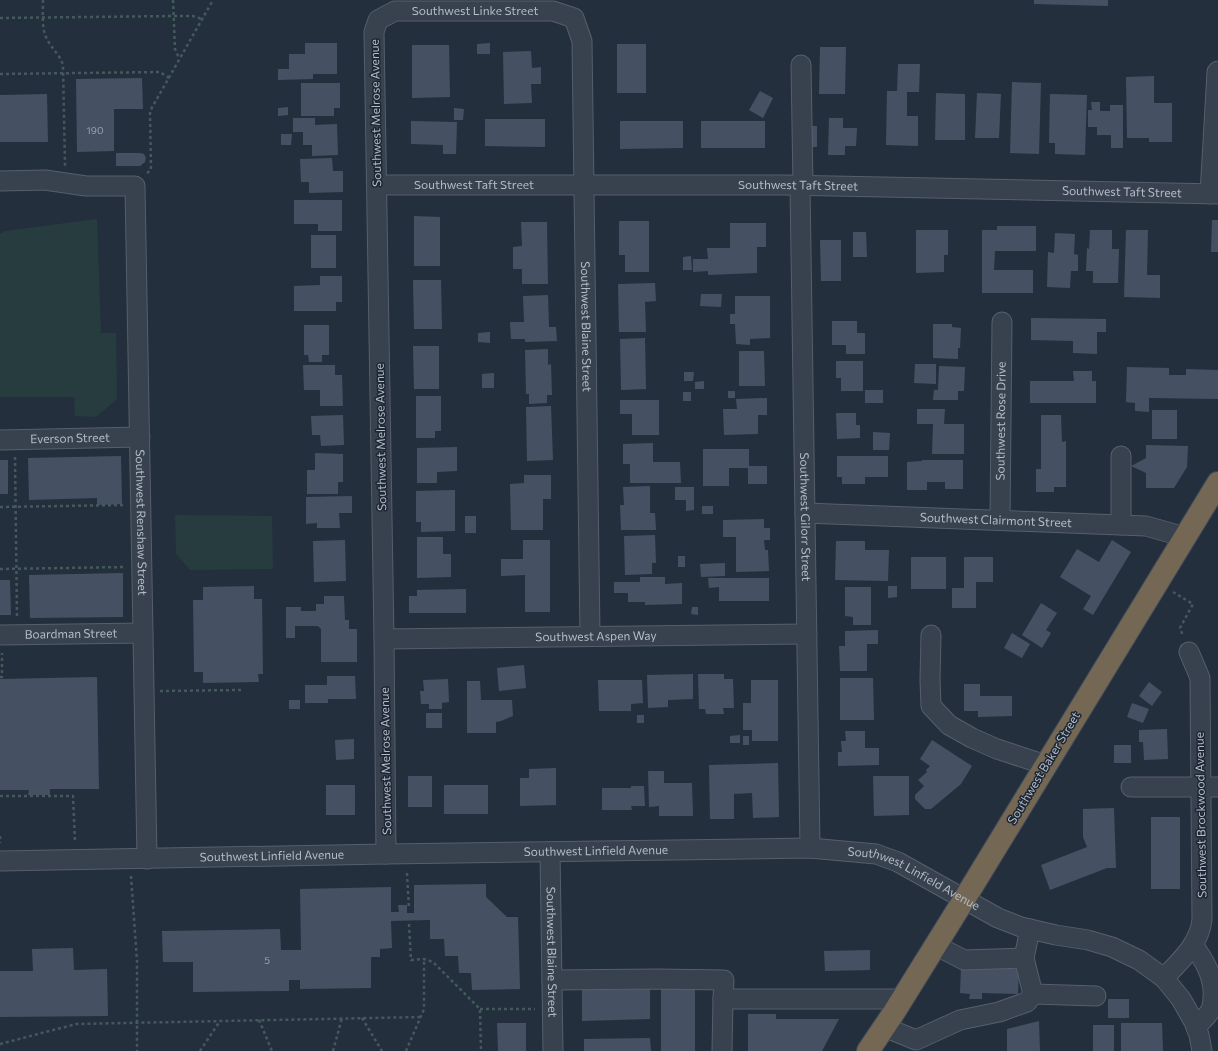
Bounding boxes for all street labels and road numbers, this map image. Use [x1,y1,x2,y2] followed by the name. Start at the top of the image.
[412,3,538,17] street label: Southwest Linke Street
[367,39,383,187] street label: Southwest Melrose Avenue
[414,177,534,191] street label: Southwest Taft Street
[738,177,858,193] street label: Southwest Taft Street
[1062,183,1182,199] street label: Southwest Taft Street
[579,261,595,392] street label: Southwest Blaine Street
[992,361,1008,481] street label: Southwest Rose Drive
[372,363,388,511] street label: Southwest Melrose Avenue
[30,430,110,445] street label: Everson Street
[134,449,150,596] street label: Southwest Renshaw Street
[798,452,814,582] street label: Southwest Gilorr Street
[920,509,1072,529] street label: Southwest Clairmont Street
[25,625,117,641] street label: Boardman Street
[535,628,657,643] street label: Southwest Aspen Way
[377,687,393,835] street label: Southwest Melrose Avenue
[1004,709,1082,826] street label: Southwest Baker Street
[1192,732,1208,898] street label: Southwest Brockwood Avenue
[524,842,668,858] street label: Southwest Linfield Avenue
[847,843,983,912] street label: Southwest Linfield Avenue
[200,847,344,863] street label: Southwest Linfield Avenue
[545,887,560,1018] street label: Southwest Blaine Street

